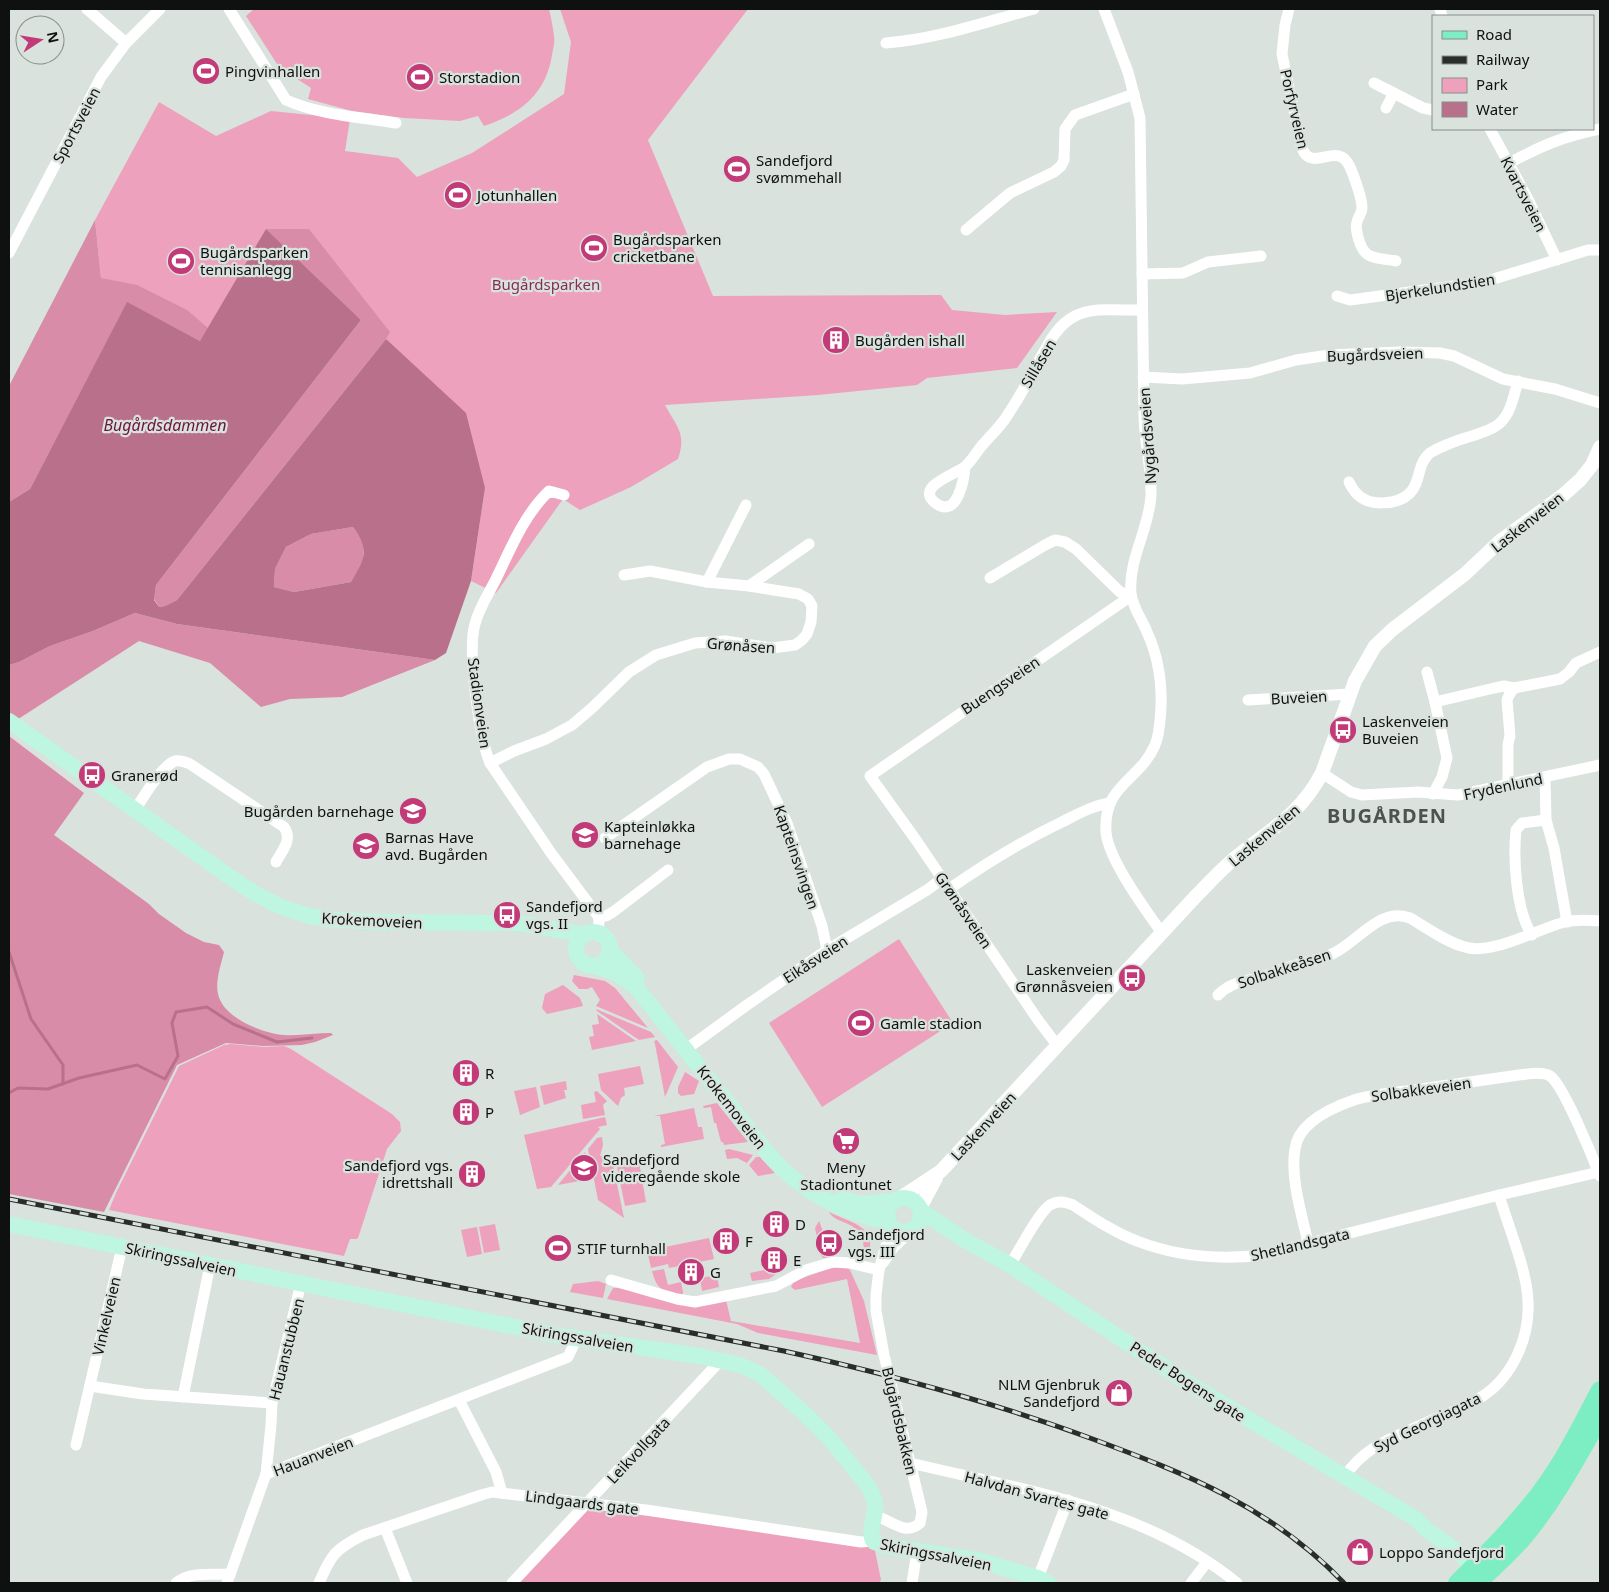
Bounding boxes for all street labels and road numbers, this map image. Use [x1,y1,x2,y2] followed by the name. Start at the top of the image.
[1276,67,1314,151] street label: Porfyrveien
[48,84,104,166] street label: Sportsveien
[1497,153,1551,235] street label: Kvartsveien
[1384,268,1496,306] street label: Bjerkelundstien
[1016,335,1060,391] street label: Sillåsen
[1326,342,1424,366] street label: Bugårdsveien
[1134,387,1160,485] street label: Nygårdsveien
[1487,487,1567,557] street label: Laskenveien
[706,633,776,657] street label: Grønåsen
[957,651,1043,719] street label: Buengsveien
[464,656,496,750] street label: Stadionveien
[1270,686,1328,708] street label: Buveien
[1462,768,1544,804] street label: Frydenlund
[1224,799,1304,871] street label: Laskenveien
[770,802,824,912] street label: Kapteinsvingen
[931,868,997,952] street label: Grønåsveien
[321,907,423,933] street label: Krokemoveien
[779,931,851,987] street label: Eikåsveien
[1235,944,1333,992] street label: Solbakkeåsen
[693,1061,771,1153] street label: Krokemoveien
[1370,1072,1472,1106] street label: Solbakkeveien
[946,1087,1020,1165] street label: Laskenveien
[1249,1223,1351,1265] street label: Shetlandsgata
[124,1237,238,1281] street label: Skiringssalveien
[87,1275,125,1357] street label: Vinkelveien
[264,1296,308,1402] street label: Hauanstubben
[521,1317,635,1357] street label: Skiringssalveien
[1126,1336,1250,1426] street label: Peder Bogens gate
[878,1365,922,1477] street label: Bugårdsbakken
[1370,1387,1484,1457] street label: Syd Georgiagata
[602,1412,674,1488] street label: Leikvollgata
[270,1432,356,1480] street label: Hauanveien
[963,1466,1111,1524] street label: Halvdan Svartes gate
[524,1485,640,1519] street label: Lindgaards gate
[879,1533,993,1575] street label: Skiringssalveien

